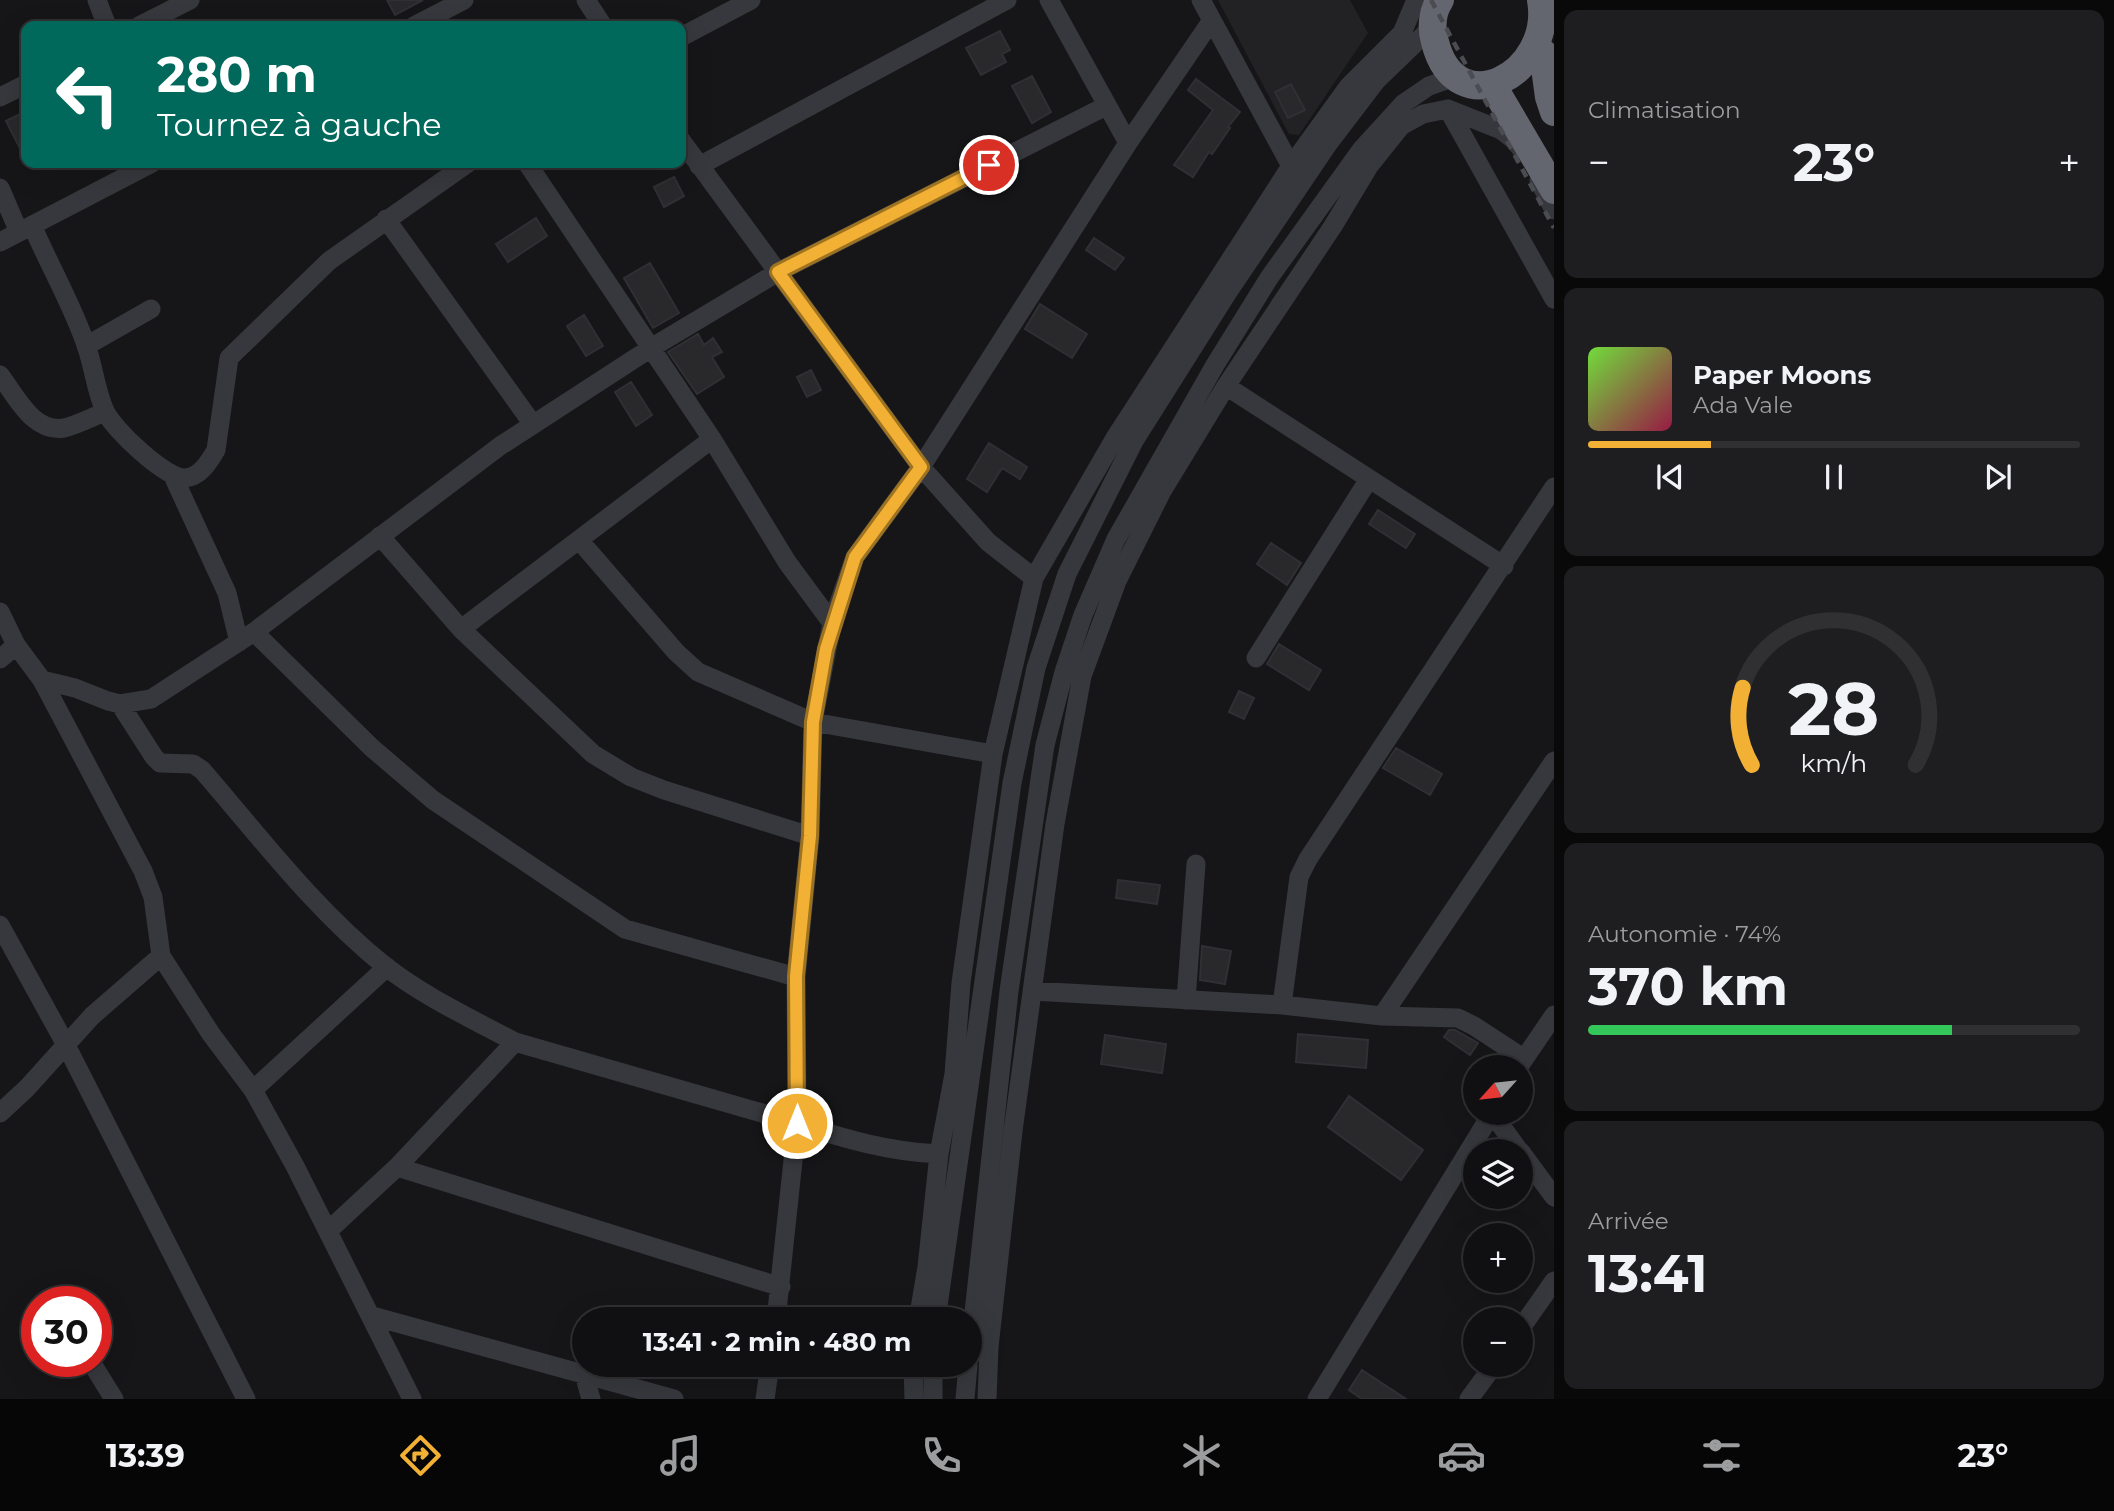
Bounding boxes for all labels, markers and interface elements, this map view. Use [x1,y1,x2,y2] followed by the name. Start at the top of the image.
[157,45,317,104] text: 280 m
[42,49,133,140] icon: left
[1588,96,1740,124] text: Climatisation
[157,105,442,144] text: Tournez à gauche
[1793,131,1875,194] text: 23°
[959,135,1019,195] pin
[1588,139,1610,186] text: −
[2058,139,2080,186] text: +
[970,146,1008,184] icon: arrive
[1693,359,1871,391] text: Paper Moons
[1693,391,1793,419] text: Ada Vale
[1651,458,1689,496] icon: previous
[1815,458,1853,496] icon: pause
[1979,458,2017,496] icon: next
[1789,666,1880,754] text: 28
[1801,748,1867,778] text: km/h
[1588,920,1781,948] text: Autonomie · 74%
[1588,955,1788,1018] text: 370 km
[1463,1055,1533,1125] north arrow
[1463,1055,1533,1377] map controls
[760,1086,834,1160] position arrow
[1463,1139,1533,1209] button: layers
[1588,1207,1669,1235] text: Arrivée
[1463,1223,1533,1293] button: +
[1588,1242,1708,1305] text: 13:41
[21,1286,112,1377] speed limit sign: 30
[1463,1307,1533,1377] button: −
[643,1326,911,1358] text: 13:41 · 2 min · 480 m
[396,1431,445,1480] icon: directions
[656,1431,705,1480] icon: music
[917,1431,966,1480] icon: phone
[1177,1431,1226,1480] icon: climate
[1437,1431,1486,1480] icon: car
[1697,1431,1746,1480] icon: filters
[106,1436,185,1475] text: 13:39
[1958,1436,2008,1475] text: 23°

